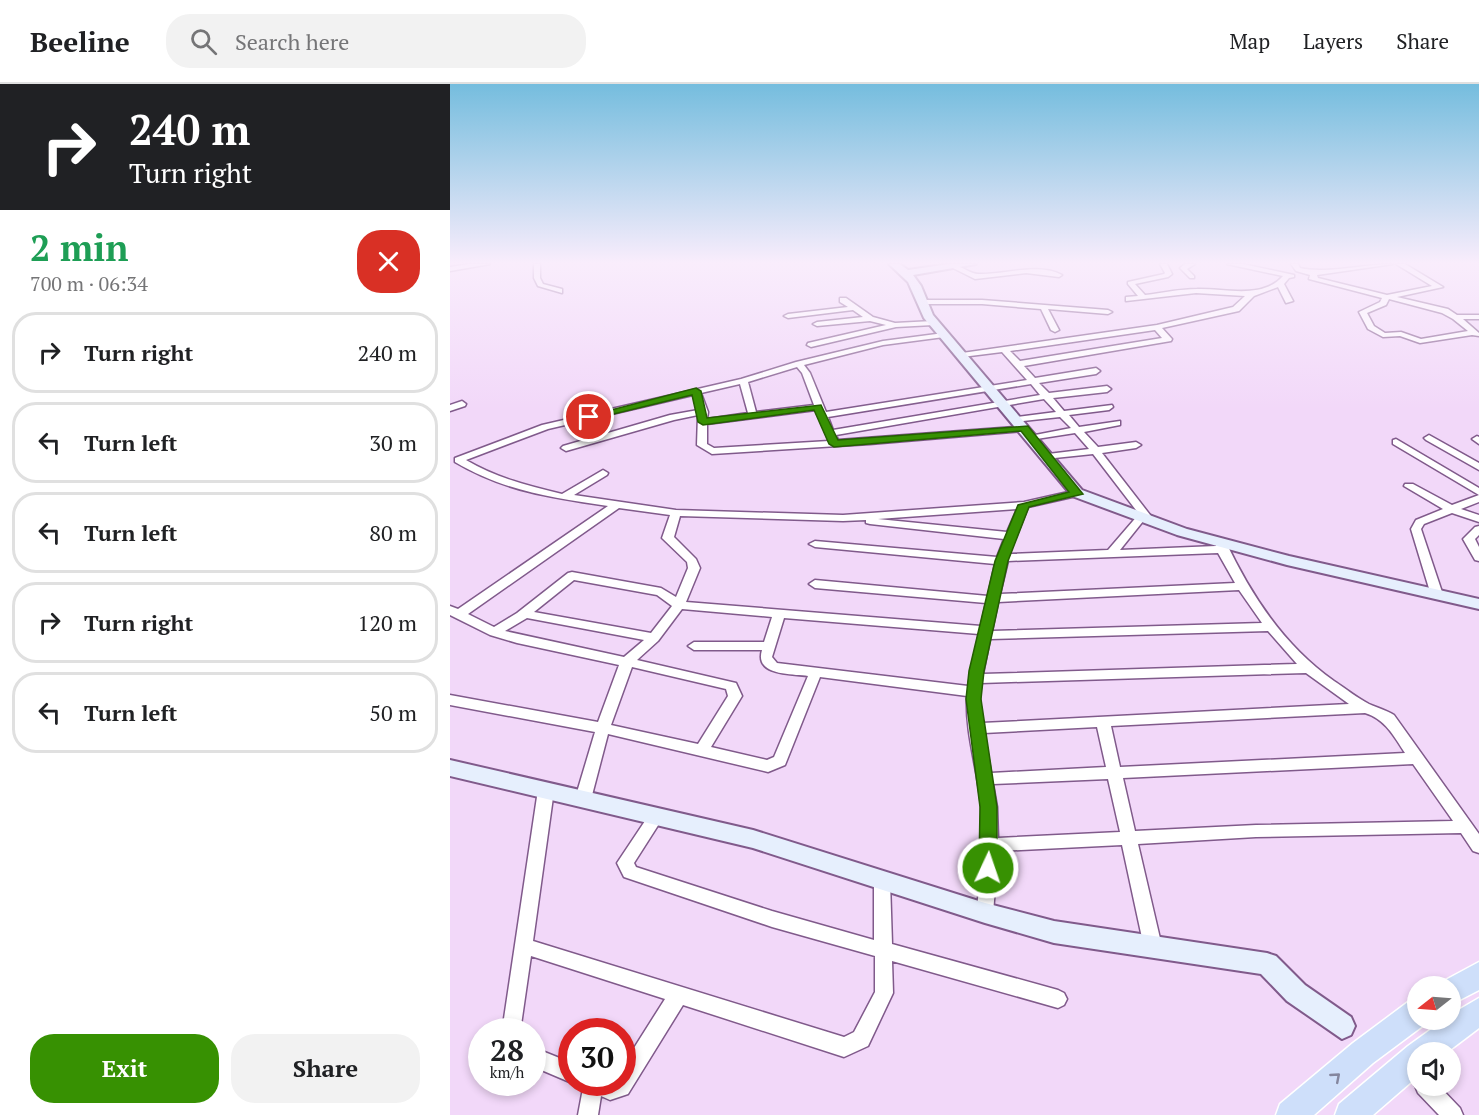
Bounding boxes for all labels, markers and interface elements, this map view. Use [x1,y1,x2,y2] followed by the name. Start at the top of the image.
[166,14,586,68] search box
[30,23,130,60] text: Beeline
[187,25,220,58] icon: search
[235,27,349,56] text: Search here
[1229,27,1270,55] text: Map
[1303,27,1363,55] text: Layers
[1396,27,1449,55] text: Share
[129,101,250,157] text: 240 m
[30,108,108,186] icon: right
[129,155,252,191] text: Turn right
[30,224,128,271] text: 2 min
[357,230,420,293] button: close
[30,270,148,297] text: 700 m · 06:34
[33,336,66,369] icon: right
[84,338,193,367] text: Turn right
[357,338,417,367] text: 240 m
[563,391,614,442] pin
[572,400,605,433] icon: arrive
[33,426,66,459] icon: left
[84,428,177,457] text: Turn left
[369,428,417,457] text: 30 m
[33,516,66,549] icon: left
[84,518,177,547] text: Turn left
[369,518,417,547] text: 80 m
[33,606,66,639] icon: right
[84,608,193,637] text: Turn right
[357,608,417,637] text: 120 m
[33,696,66,729] icon: left
[84,698,177,727] text: Turn left
[369,698,417,727] text: 50 m
[956,836,1020,900] position arrow
[1407,976,1461,1030] north arrow
[1407,976,1461,1096] map controls
[558,1018,636,1096] speed limit sign: 30
[490,1030,524,1070] text: 28
[30,1034,219,1103] button: Exit
[231,1034,420,1103] button: Share
[1407,1042,1461,1096] button: sound
[490,1062,524,1082] text: km/h
[1329,1073,1340,1084] one-way arrow

